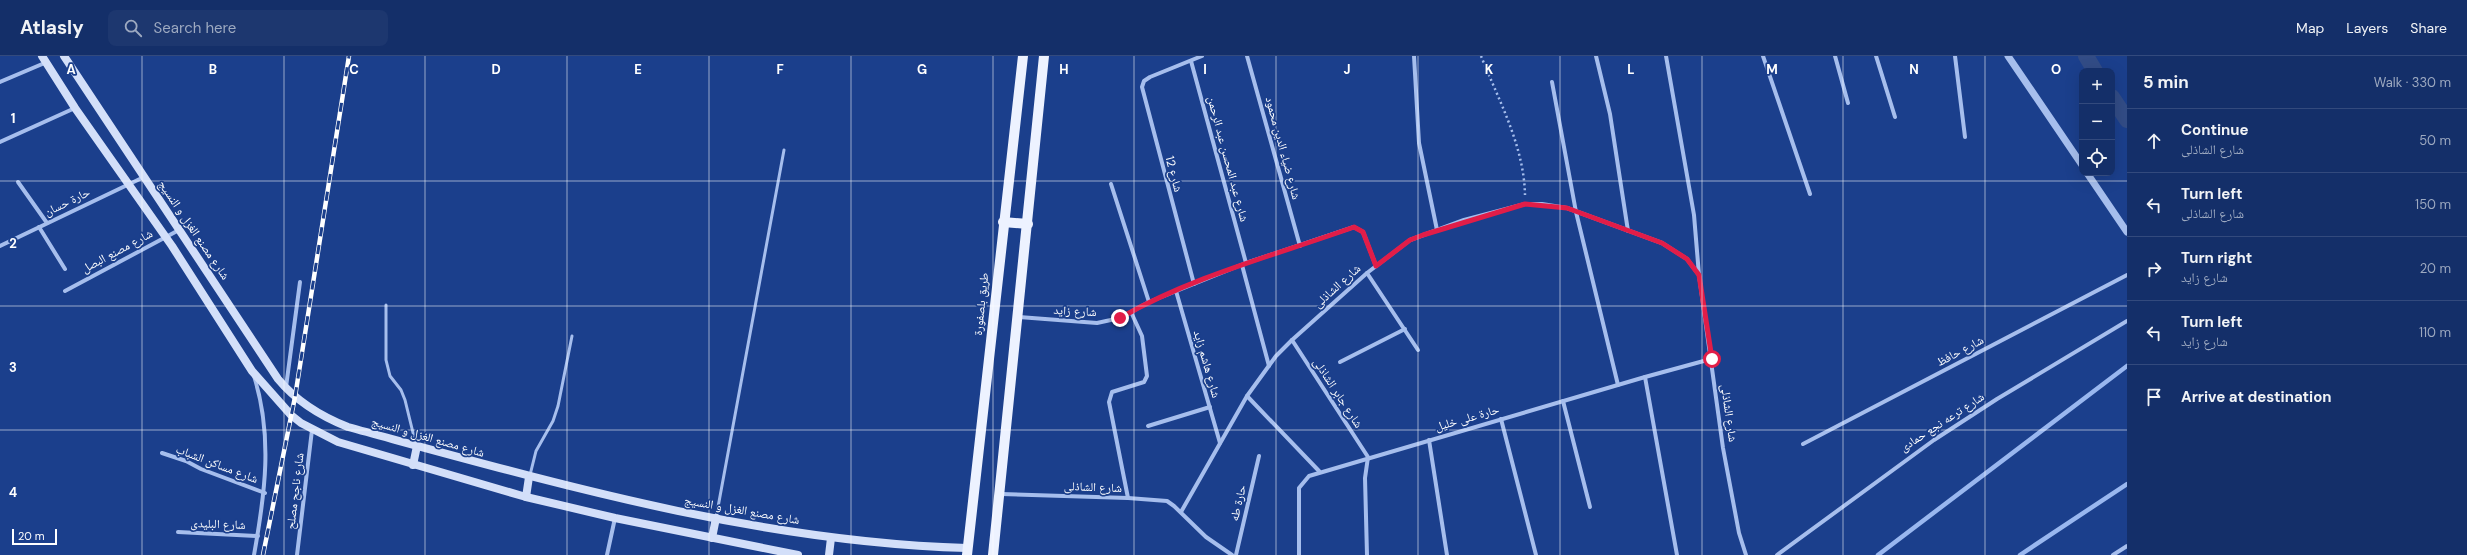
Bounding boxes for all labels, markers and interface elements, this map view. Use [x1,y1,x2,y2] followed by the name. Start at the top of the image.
[108,10,388,46] search box
[20,15,84,40] text: Atlasly
[122,17,144,39] icon: search
[154,18,236,38] text: Search here
[2296,19,2324,37] text: Map
[2346,19,2388,37] text: Layers
[2410,19,2447,37] text: Share
[66,61,76,78] text: A
[209,61,217,78] text: B
[349,61,359,78] text: C
[491,61,501,78] text: D
[634,61,642,78] text: E
[776,61,784,78] text: F
[917,61,927,78] text: G
[1059,61,1069,78] text: H
[1203,61,1207,78] text: I
[1343,61,1351,78] text: J
[1485,61,1494,78] text: K
[1627,61,1635,78] text: L
[1766,61,1778,78] text: M
[1909,61,1919,78] text: N
[2051,61,2061,78] text: O
[2079,68,2115,176] map controls
[2079,68,2115,104] button: +
[2143,71,2189,93] text: 5 min
[2374,74,2451,91] text: Walk · 330 m
[1204,94,1252,224] street label: شارع عبد المحسن عبد الرحمن
[1262,95,1304,201] street label: شارع ضياء الدين محمود
[2079,104,2115,140] button: −
[11,110,15,127] text: 1
[2181,120,2249,140] text: Continue
[2143,130,2165,152] icon: ahead
[2419,132,2451,149] text: 50 m
[2079,140,2115,176] button: locate
[2181,141,2244,158] text: شارع الشاذلى
[1162,154,1186,194] street label: شارع 12
[155,177,233,283] street label: شارع مصنع الغزل و النسيج
[41,184,93,220] street label: حارة حسان
[2181,184,2242,204] text: Turn left
[2143,194,2165,216] icon: left
[2415,196,2451,213] text: 150 m
[2181,205,2244,222] text: شارع الشاذلى
[79,225,156,277] street label: شارع مصنع البصل
[9,235,17,252] text: 2
[2181,248,2252,268] text: Turn right
[2143,258,2165,280] icon: right
[2420,260,2451,277] text: 20 m
[1310,261,1364,311] street label: شارع الشاذلى
[2181,269,2228,286] text: شارع زايد
[970,272,992,336] street label: طريق بلصفورة
[1053,302,1097,320] street label: شارع زايد
[1111,309,1129,327] route end
[2181,312,2242,332] text: Turn left
[2143,322,2165,344] icon: left
[2419,324,2451,341] text: 110 m
[1190,328,1224,400] street label: شارع هاشم زايد
[1934,332,1986,370] street label: شارع حافظ
[2181,333,2228,350] text: شارع زايد
[1703,350,1721,368] route start
[1309,355,1367,431] street label: شارع جابر الشاذلى
[9,359,17,376] text: 3
[1717,383,1741,443] street label: شارع الشاذلى
[2143,386,2165,408] icon: arrive
[2181,387,2332,407] text: Arrive at destination
[1897,389,1987,455] street label: شارع ترعه نجع حمادى
[1433,401,1501,435] street label: حارة على خليل
[370,413,486,461] street label: شارع مصنع الغزل و النسيج
[174,441,260,487] street label: شارع مساكن الشباب
[282,452,308,530] street label: شارع ناجح مصلح
[1064,478,1122,496] street label: شارع الشاذلى
[1226,483,1250,523] street label: حارة طه
[9,484,17,501] text: 4
[683,492,801,528] street label: شارع مصنع الغزل و النسيج
[190,515,246,533] street label: شارع البليدى
[12,527,57,546] scale bar
[18,529,44,543] text: 20 m

